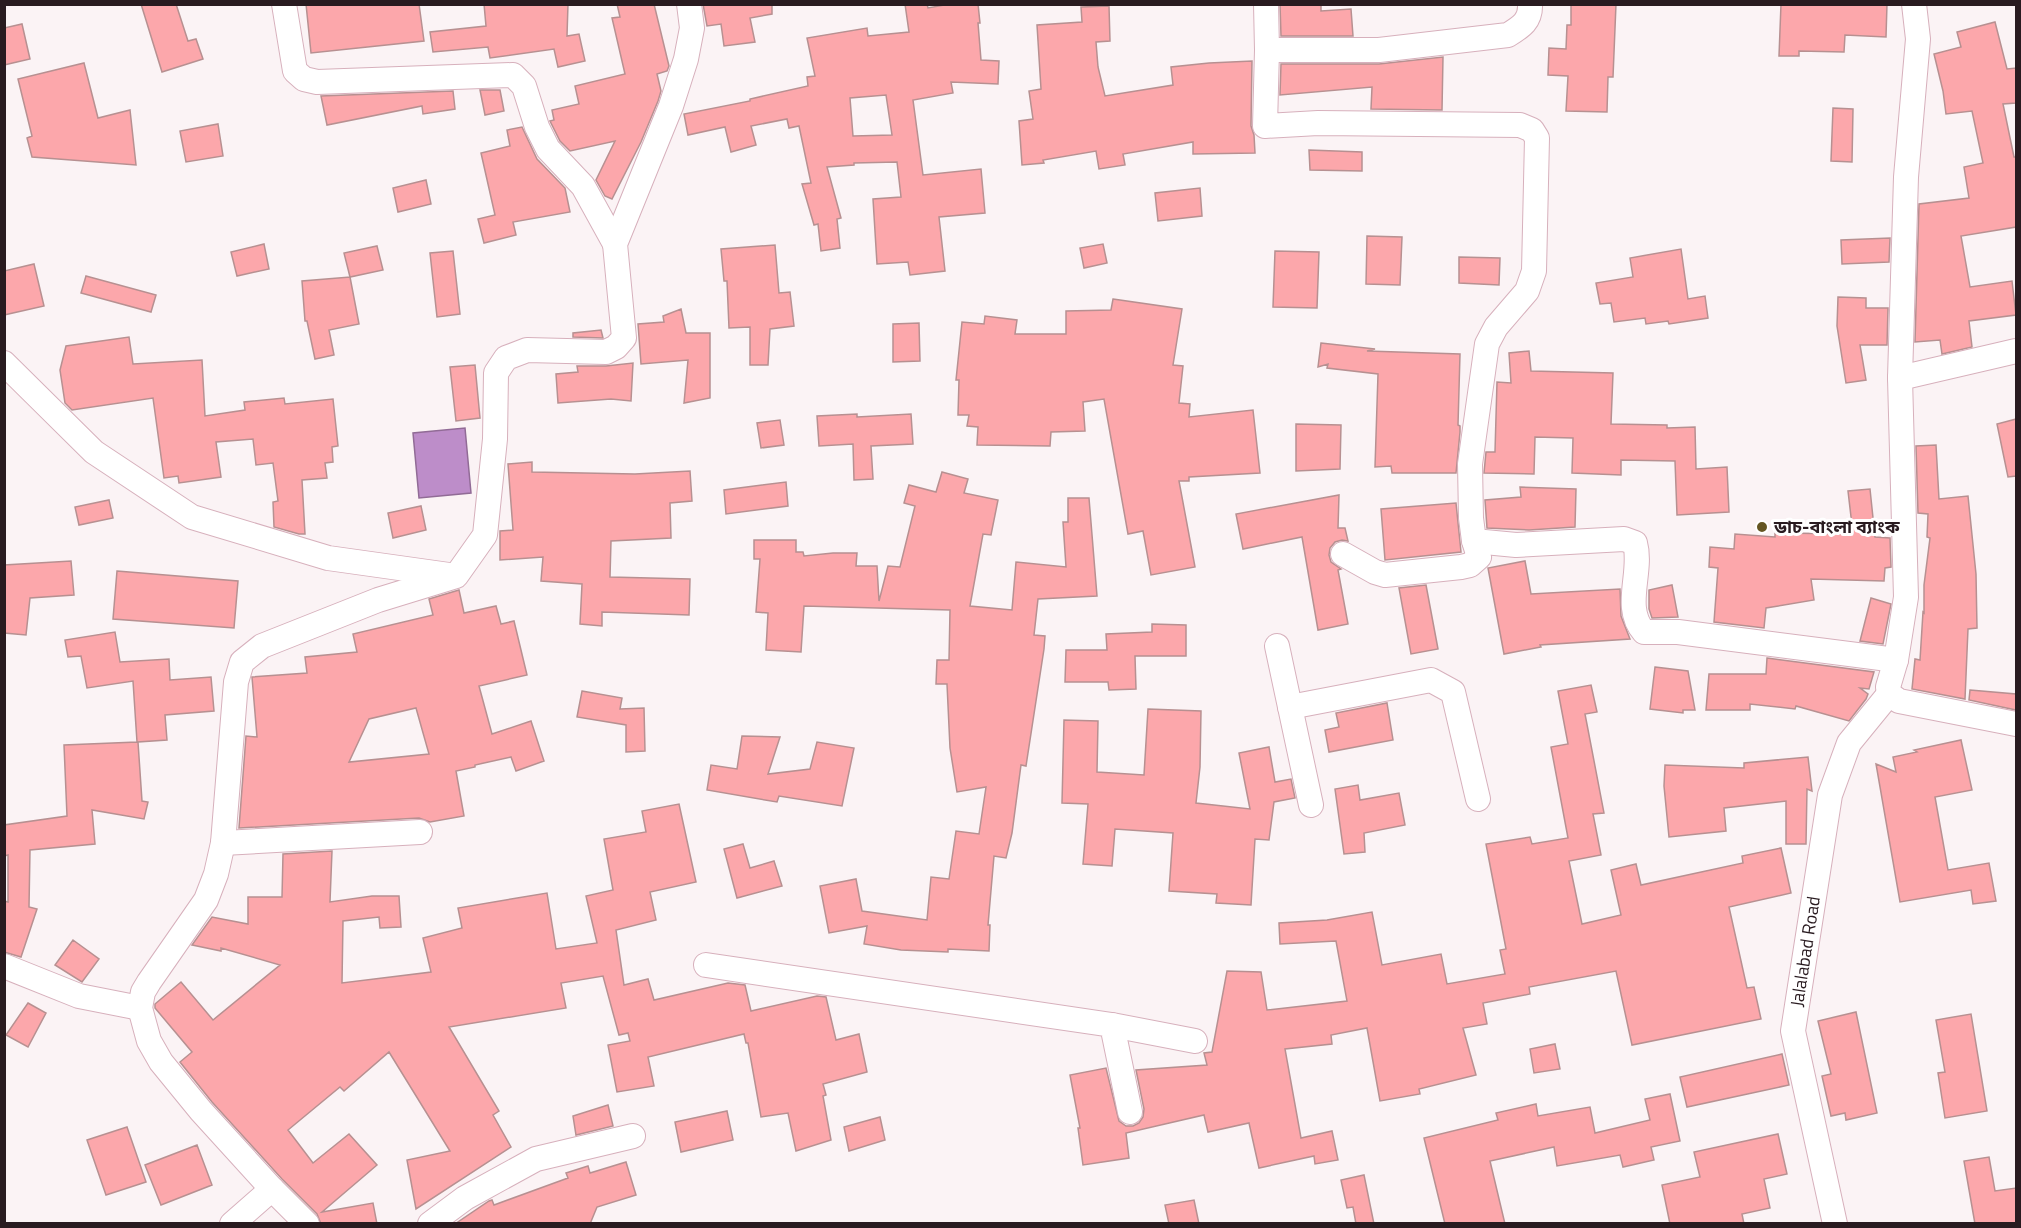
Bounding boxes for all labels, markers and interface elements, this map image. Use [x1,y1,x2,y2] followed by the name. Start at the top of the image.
[1773,513,1900,540] place label: ডাচ-বাংলা ব্যাংক
[1755,520,1769,534] marker: ডাচ-বাংলা ব্যাংক
[1783,894,1827,1009] street label: Jalalabad Road

